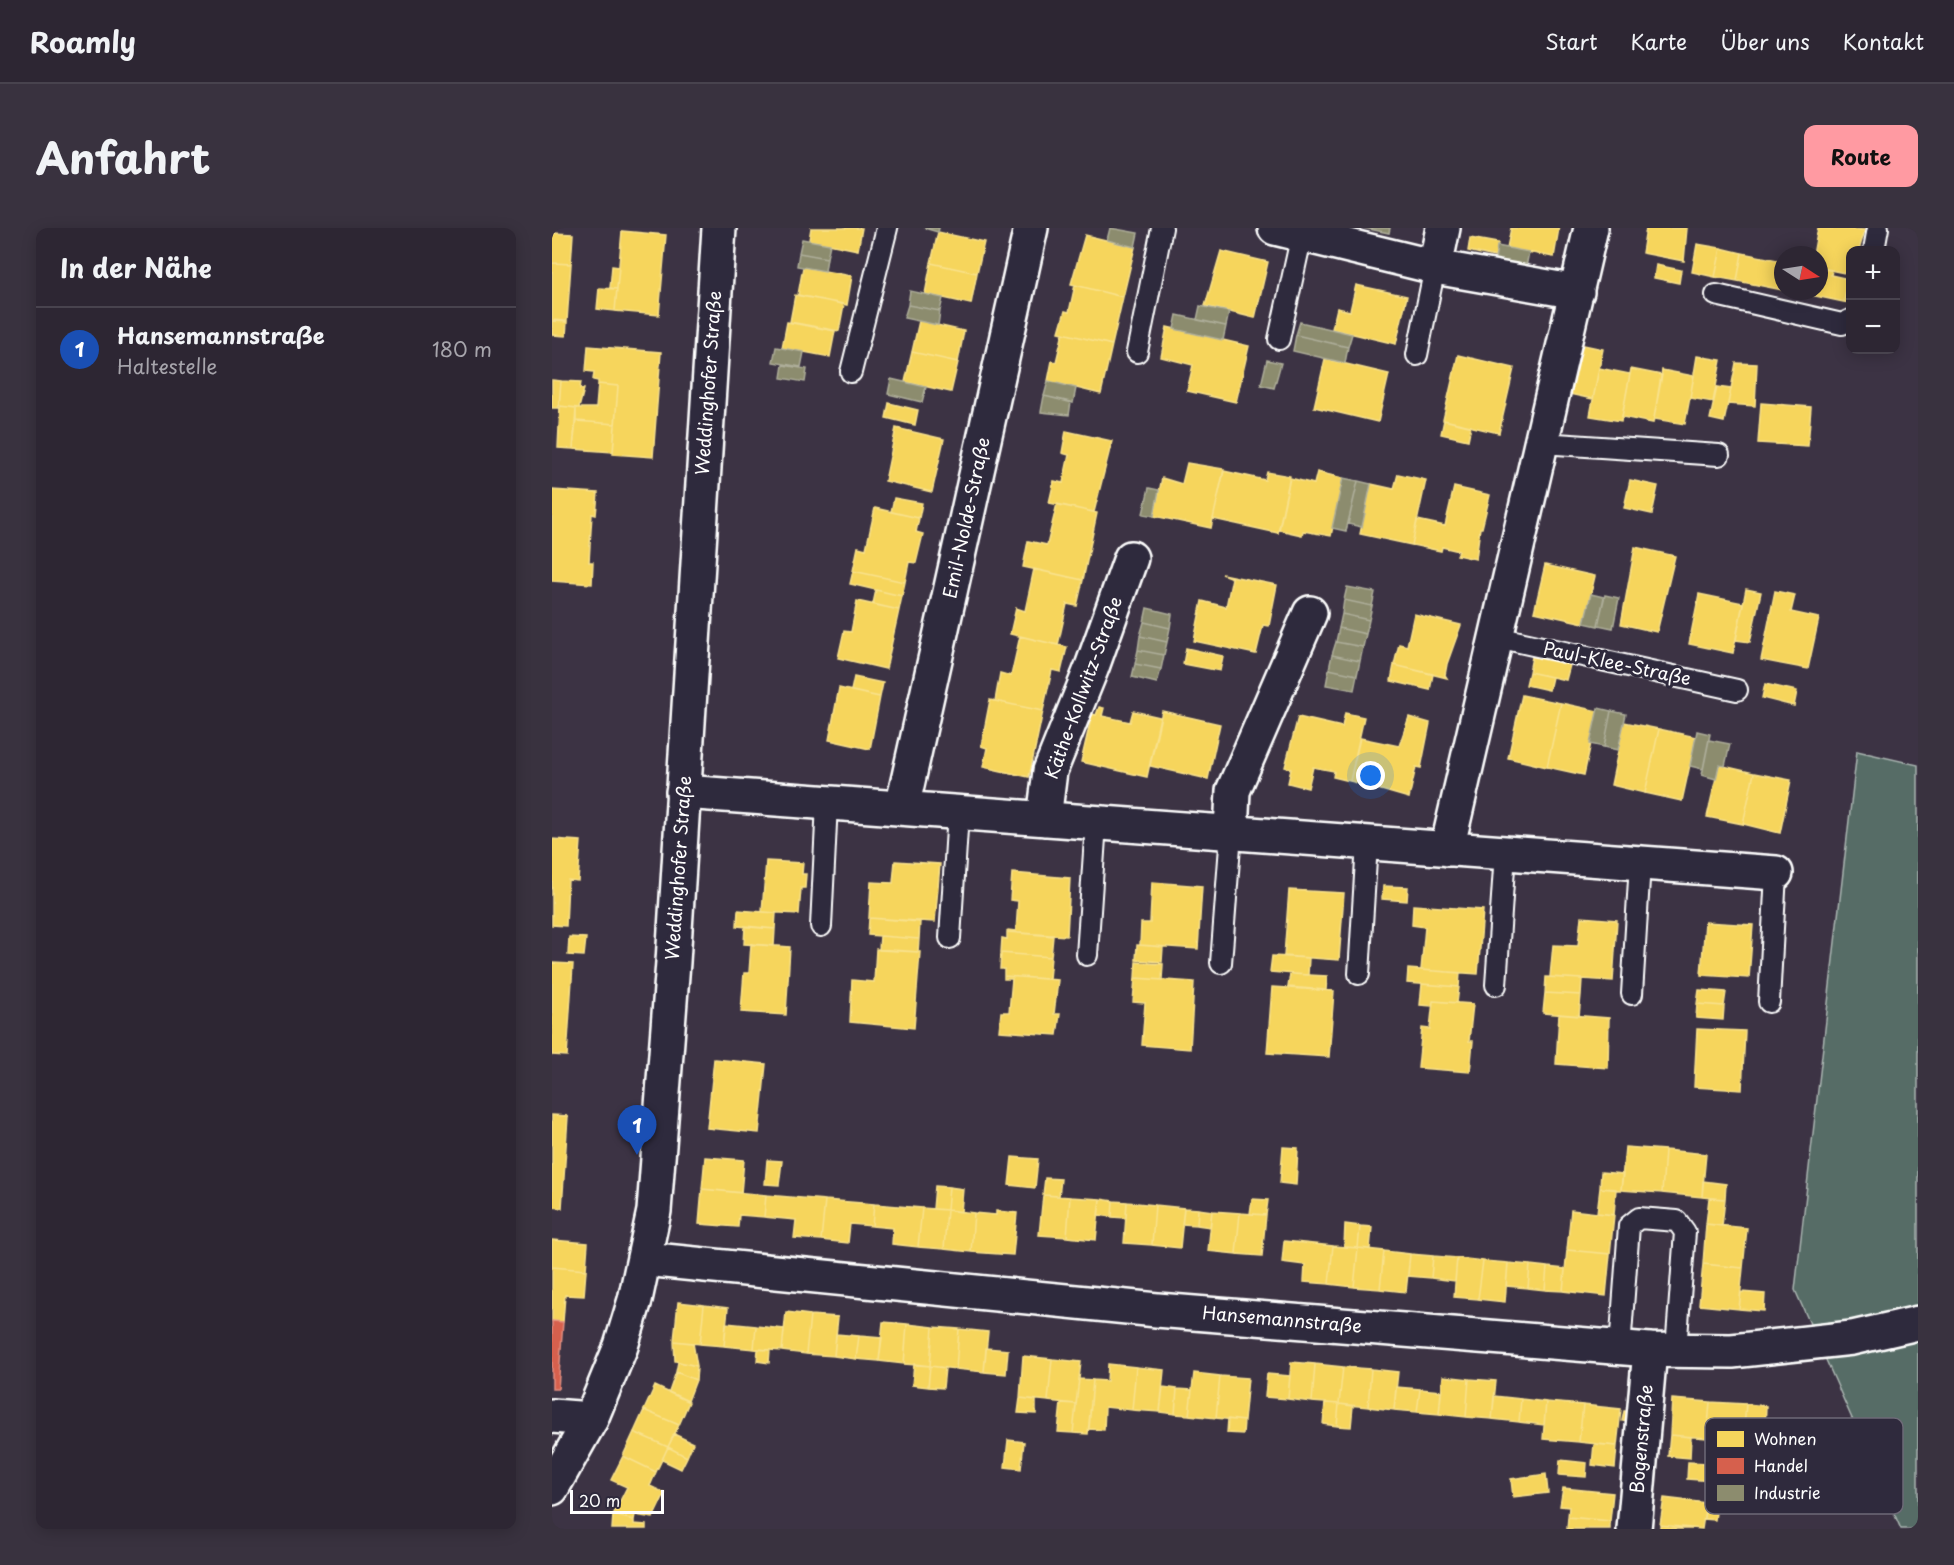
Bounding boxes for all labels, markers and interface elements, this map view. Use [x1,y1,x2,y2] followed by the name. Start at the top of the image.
[30,20,136,63] text: Roamly
[1545,25,1597,57] text: Start
[1630,25,1687,57] text: Karte
[1720,25,1810,57] text: Über uns
[1843,25,1924,57] text: Kontakt
[36,125,210,188] text: Anfahrt
[1804,125,1918,187] button: Route
[1774,246,1828,300] north arrow
[1846,246,1900,354] map controls
[1846,246,1900,300] button: +
[60,248,212,287] text: In der Nähe
[688,290,727,476] street label: Weddinghofer Straße
[1846,300,1900,354] button: −
[117,318,325,351] text: Hansemannstraße
[75,334,84,364] text: 1
[432,334,492,364] text: 180 m
[117,351,217,381] text: Haltestelle
[935,435,996,601] street label: Emil-Nolde-Straße
[1037,592,1128,783] street label: Käthe-Kollwitz-Straße
[1541,634,1694,691] street label: Paul-Klee-Straße
[1356,761,1385,790] your location
[658,775,697,961] street label: Weddinghofer Straße
[618,1106,656,1155] pin: 1
[1201,1298,1363,1339] street label: Hansemannstraße
[1622,1383,1659,1494] street label: Bogenstraße
[1705,1418,1903,1514] legend
[1754,1426,1817,1450] text: Wohnen
[1754,1453,1808,1477] text: Handel
[1754,1480,1821,1504] text: Industrie
[570,1487,664,1514] scale bar
[579,1488,620,1512] text: 20 m

